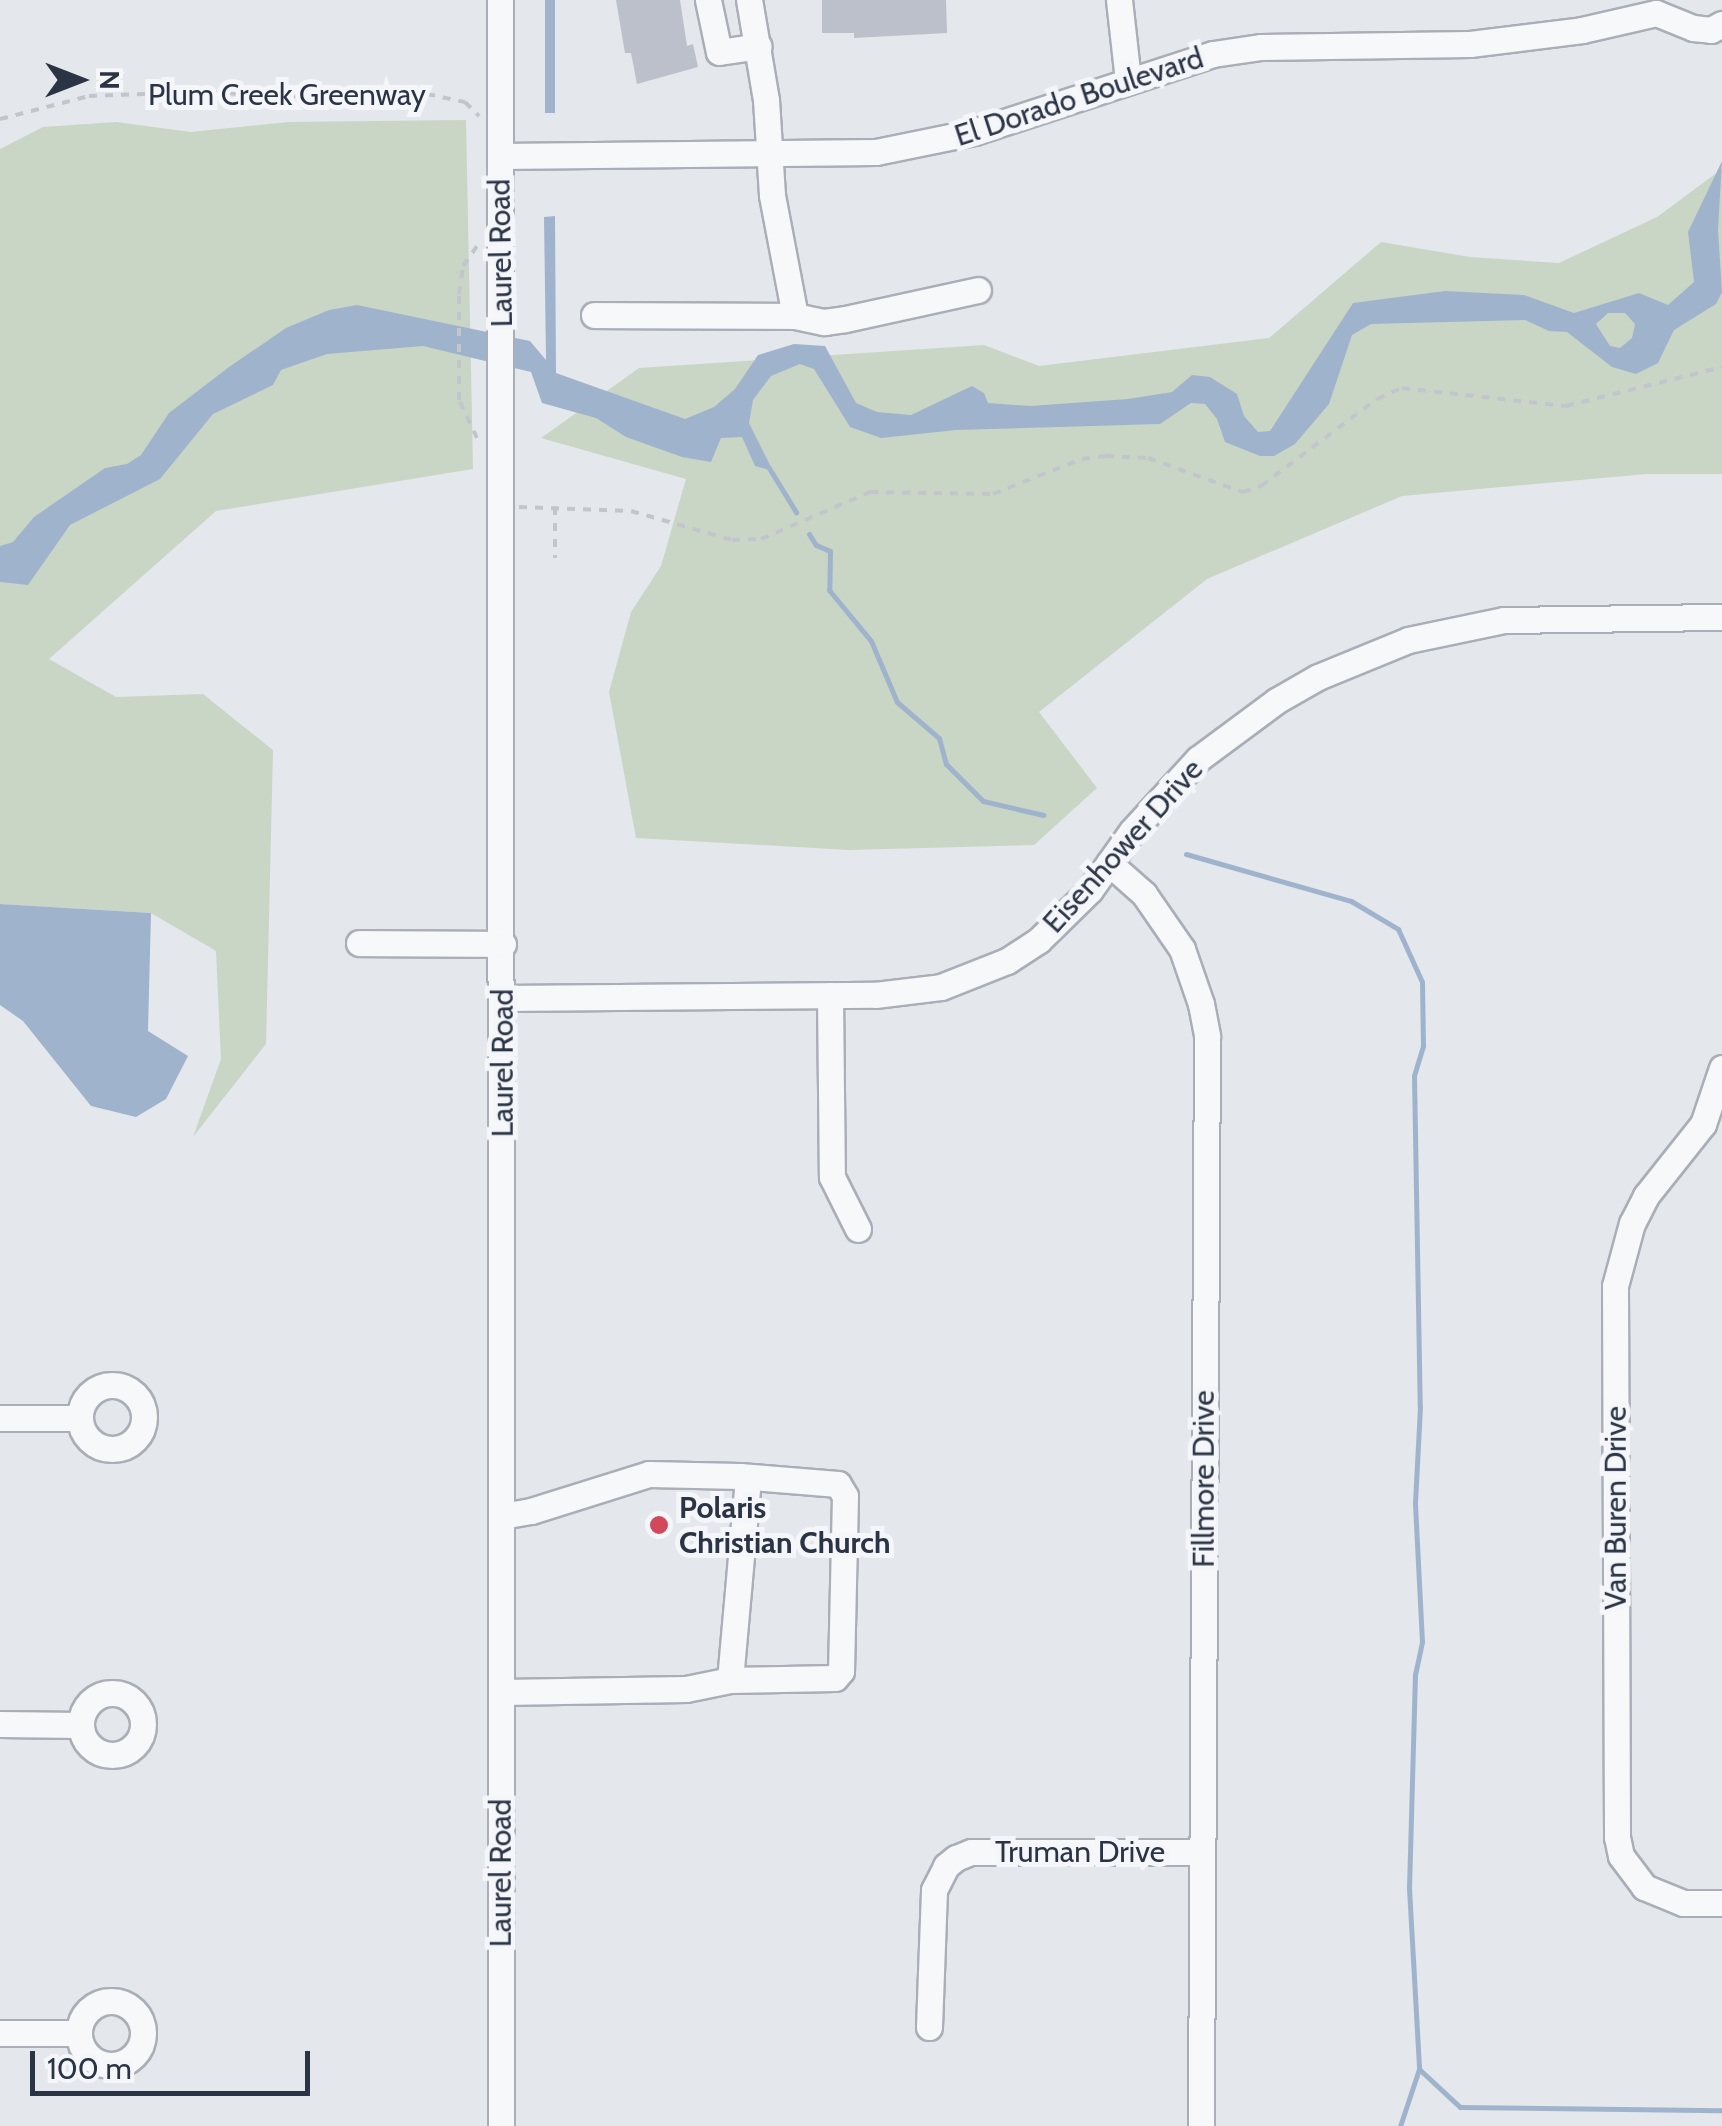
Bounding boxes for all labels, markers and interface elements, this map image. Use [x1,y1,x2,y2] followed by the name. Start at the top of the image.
[30,30,130,130] north arrow
[950,40,1208,154] street label: El Dorado Boulevard
[93,70,127,90] text: N
[148,77,426,113] street label: Plum Creek Greenway
[482,178,520,328] street label: Laurel Road
[1036,752,1210,940] street label: Eisenhower Drive
[485,989,521,1137] street label: Laurel Road
[1186,1390,1222,1568] street label: Fillmore Drive
[1598,1406,1634,1610] street label: Van Buren Drive
[679,1490,890,1560] place label: Polaris Christian Church
[648,1514,670,1536] marker: Polaris Christian Church
[483,1799,519,1947] street label: Laurel Road
[995,1834,1165,1870] street label: Truman Drive
[35,2031,315,2093] scale bar
[47,2050,132,2087] text: 100 m

